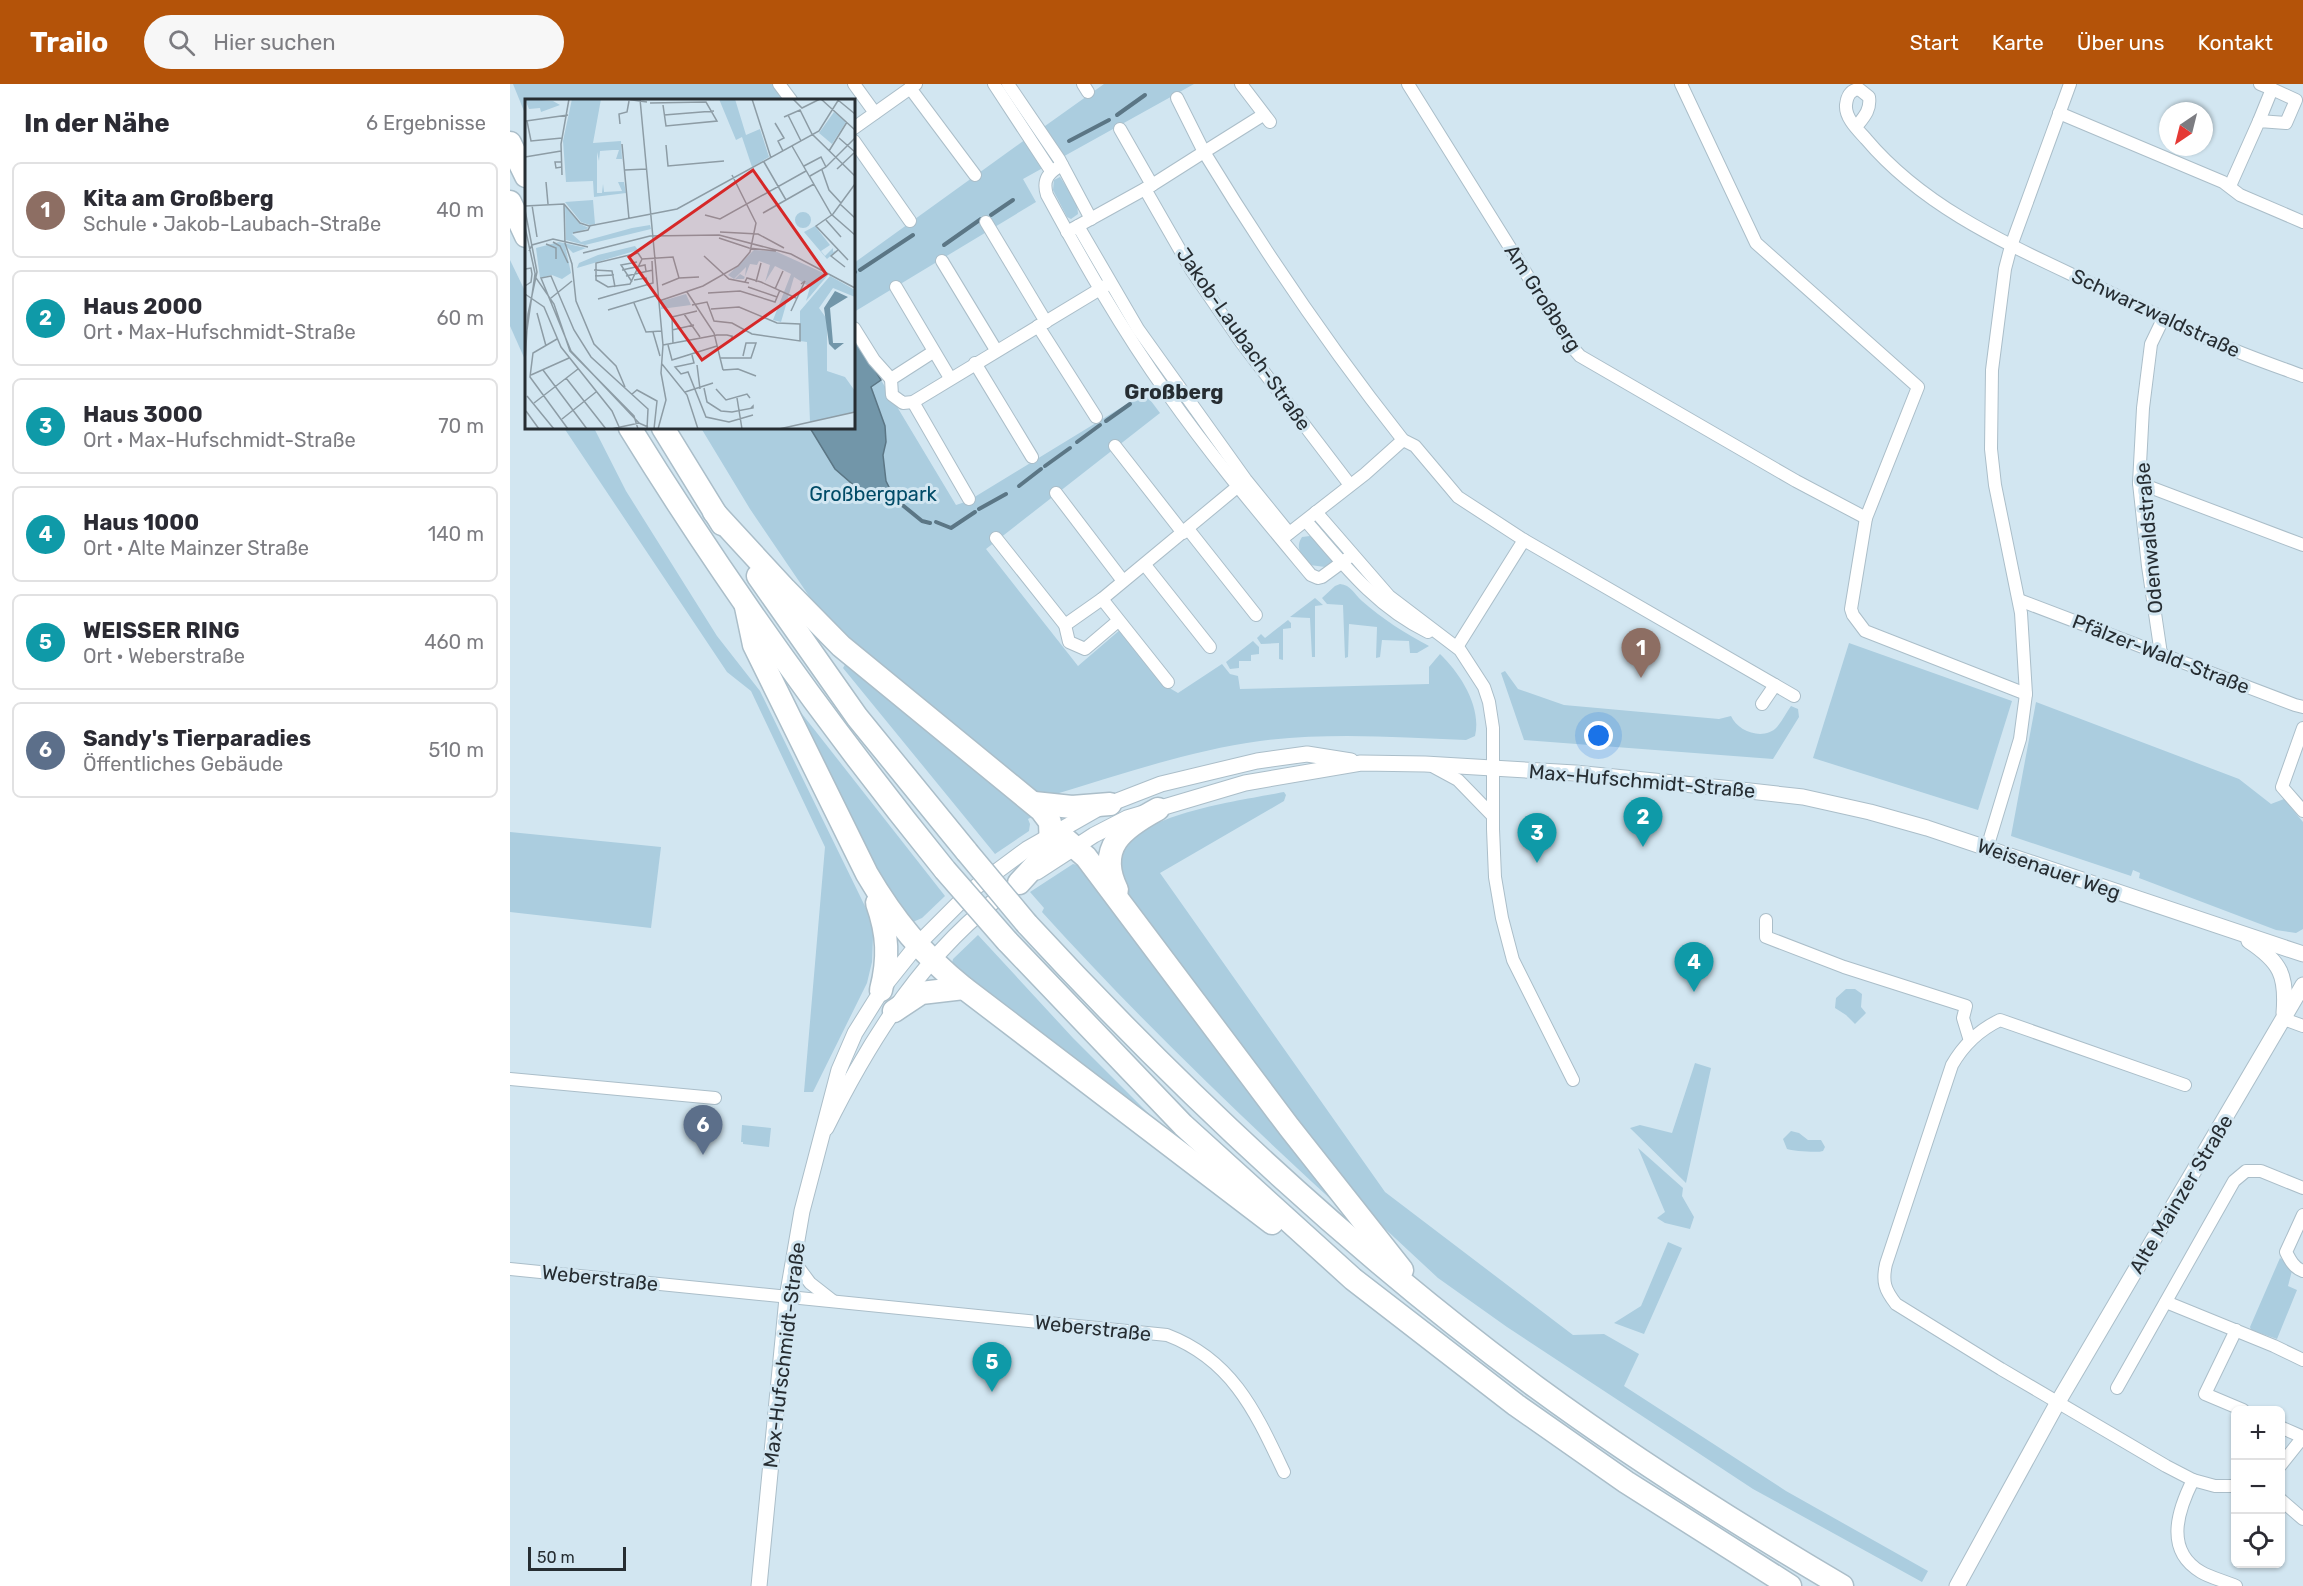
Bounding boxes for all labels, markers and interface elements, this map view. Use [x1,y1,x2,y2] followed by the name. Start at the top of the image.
[144,15,564,69] search box
[30,26,108,59] text: Trailo
[165,26,198,59] icon: search
[213,29,336,56] text: Hier suchen
[1910,30,1959,55] text: Start
[1992,30,2044,55] text: Karte
[2077,30,2165,55] text: Über uns
[2198,30,2273,55] text: Kontakt
[525,99,855,429] inset map
[2159,102,2213,156] north arrow
[24,108,170,139] text: In der Nähe
[366,111,486,135] text: 6 Ergebnisse
[83,185,274,212] text: Kita am Großberg
[41,198,50,222] text: 1
[436,198,484,222] text: 40 m
[83,212,381,236] text: Schule · Jakob-Laubach-Straße
[1499,240,1587,356] street label: Am Großberg
[1172,243,1316,435] street label: Jakob-Laubach-Straße
[2068,263,2244,363] street label: Schwarzwaldstraße
[83,293,203,320] text: Haus 2000
[39,306,52,330] text: 2
[437,306,484,330] text: 60 m
[83,320,356,344] text: Ort · Max-Hufschmidt-Straße
[1124,379,1224,404] district label: Großberg
[83,401,203,428] text: Haus 3000
[39,414,52,438] text: 3
[438,414,484,438] text: 70 m
[83,428,356,452] text: Ort · Max-Hufschmidt-Straße
[2130,461,2168,615] street label: Odenwaldstraße
[809,482,937,506] park label: Großbergpark
[83,509,199,536] text: Haus 1000
[39,522,52,546] text: 4
[428,522,484,546] text: 140 m
[83,536,309,560] text: Ort · Alte Mainzer Straße
[2069,609,2253,699] street label: Pfälzer-Wald-Straße
[83,617,240,644] text: WEISSER RING
[1622,628,1660,678] pin: 1
[39,630,52,654] text: 5
[424,630,484,654] text: 460 m
[83,644,245,668] text: Ort · Weberstraße
[1584,721,1613,750] your location
[83,725,311,752] text: Sandy's Tierparadies
[39,738,52,762] text: 6
[428,738,484,762] text: 510 m
[83,752,283,776] text: Öffentliches Gebäude
[1528,759,1756,803] street label: Max-Hufschmidt-Straße
[1624,798,1662,847] pin: 2
[1518,814,1556,863] pin: 3
[1974,833,2124,905] street label: Weisenauer Weg
[1674,942,1714,992] pin: 4
[684,1106,722,1155] pin: 6
[2124,1110,2238,1278] street label: Alte Mainzer Straße
[758,1241,810,1469] street label: Max-Hufschmidt-Straße
[541,1260,659,1296] street label: Weberstraße
[1034,1310,1152,1346] street label: Weberstraße
[972,1342,1012,1392] pin: 5
[2231,1406,2285,1568] map controls
[2231,1406,2285,1460] button: +
[2231,1460,2285,1514] button: −
[2231,1514,2285,1568] button: locate
[528,1544,626,1572] scale bar
[537,1548,575,1567] text: 50 m

